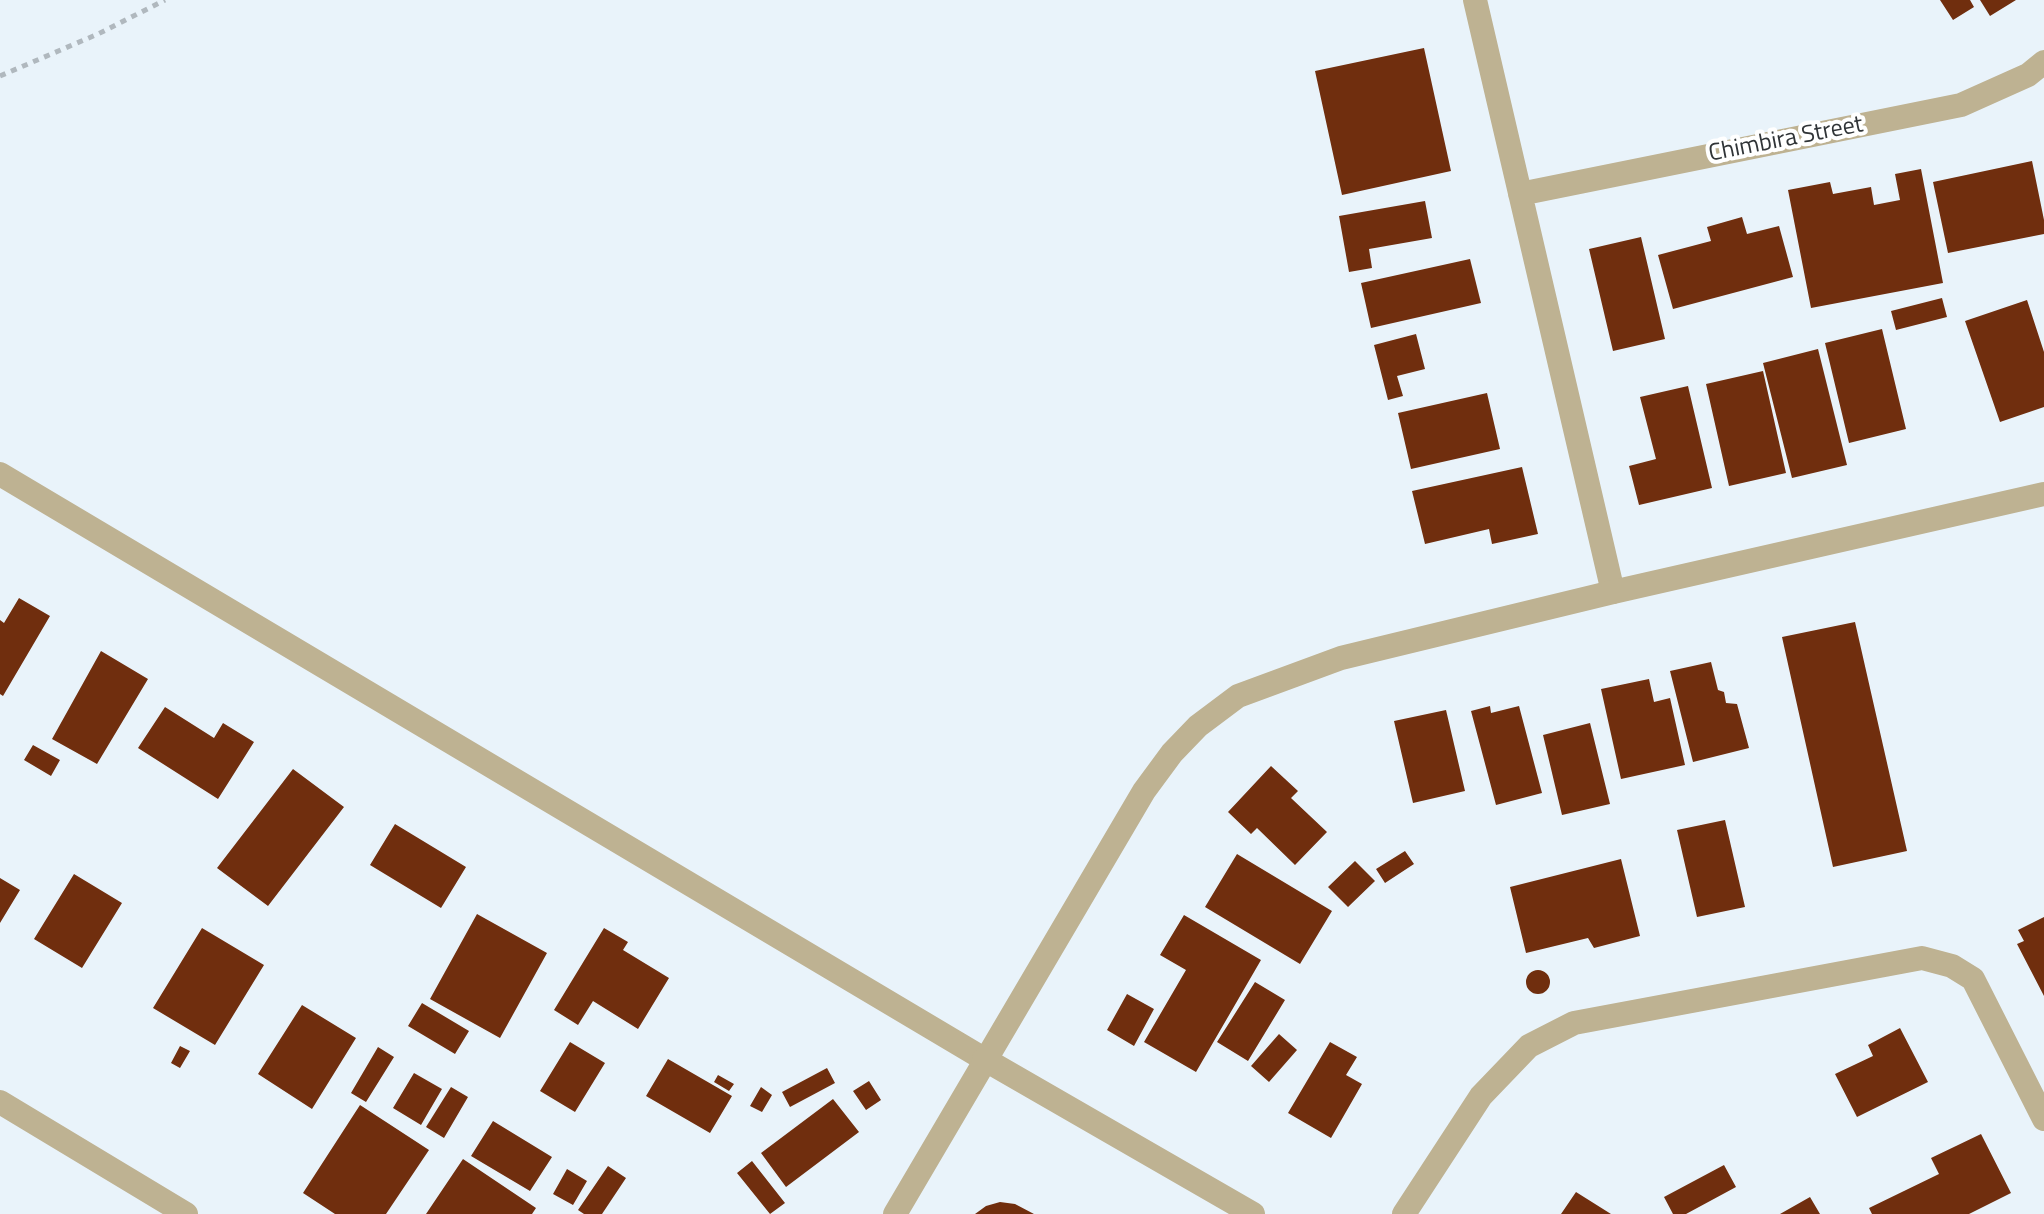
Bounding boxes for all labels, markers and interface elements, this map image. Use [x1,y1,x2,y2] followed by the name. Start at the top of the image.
[1706,111,1866,169] street label: Chimbira Street

